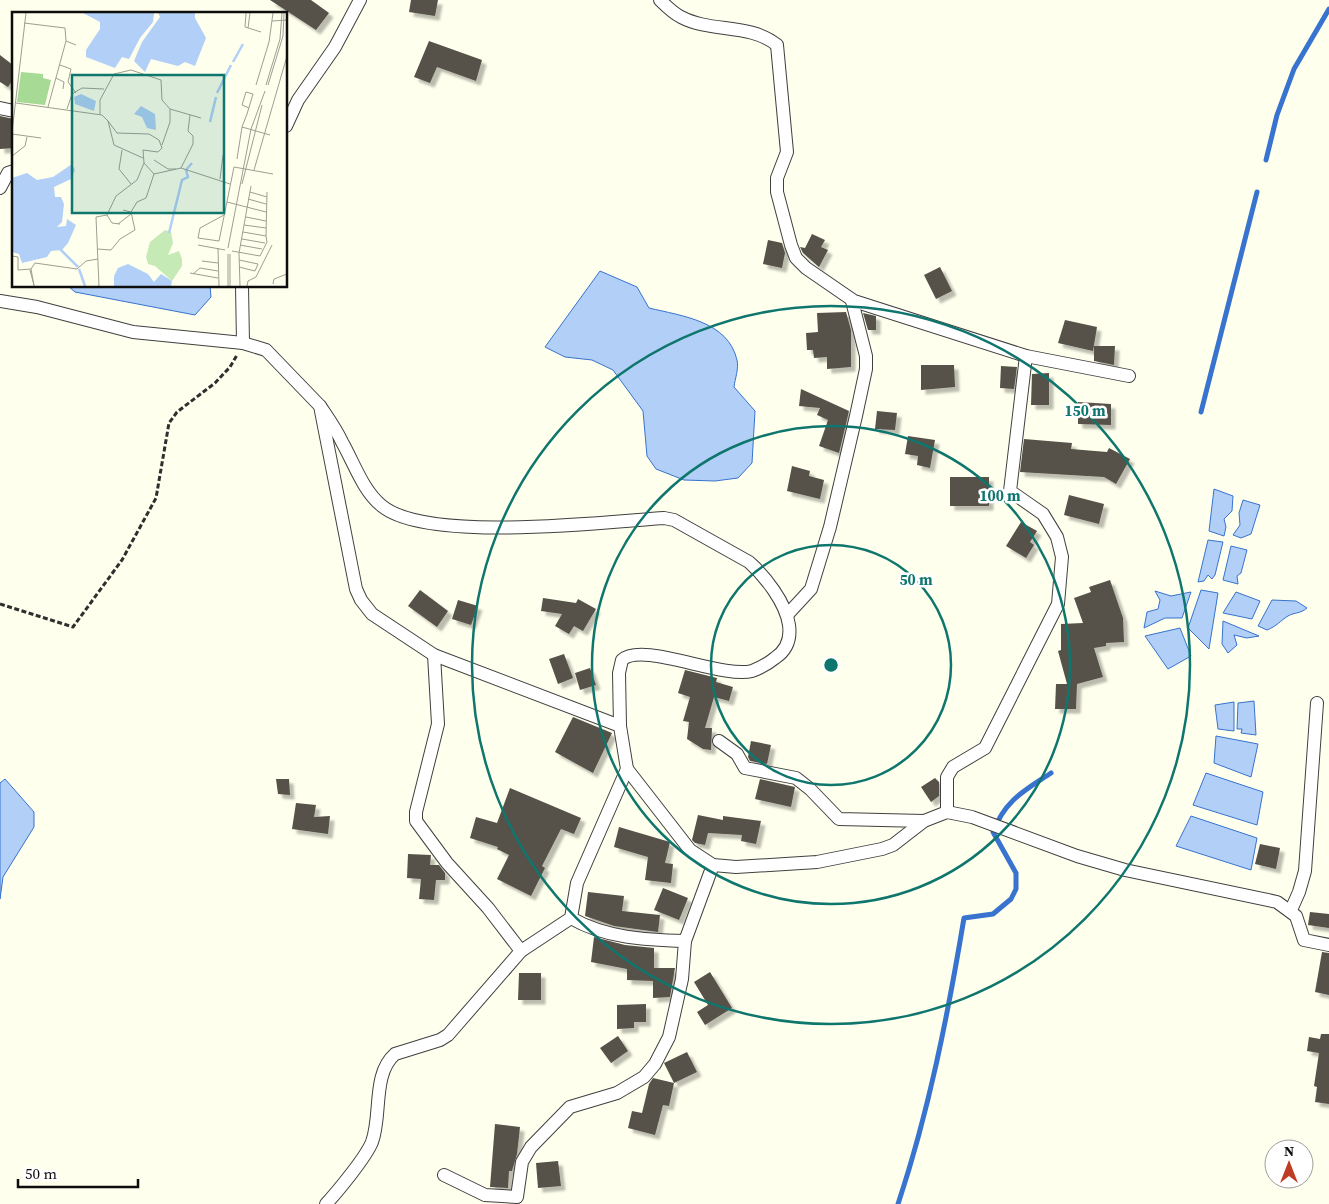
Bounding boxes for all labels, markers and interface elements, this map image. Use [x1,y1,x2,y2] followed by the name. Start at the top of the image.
[12,12,288,288] inset map
[1064,400,1106,421] text: 150 m
[979,485,1021,506] text: 100 m
[899,569,933,590] text: 50 m
[822,656,840,674] centre of rings
[1264,1139,1314,1189] north arrow
[1284,1141,1294,1161] text: N
[18,1156,138,1188] scale bar
[25,1163,57,1184] text: 50 m

